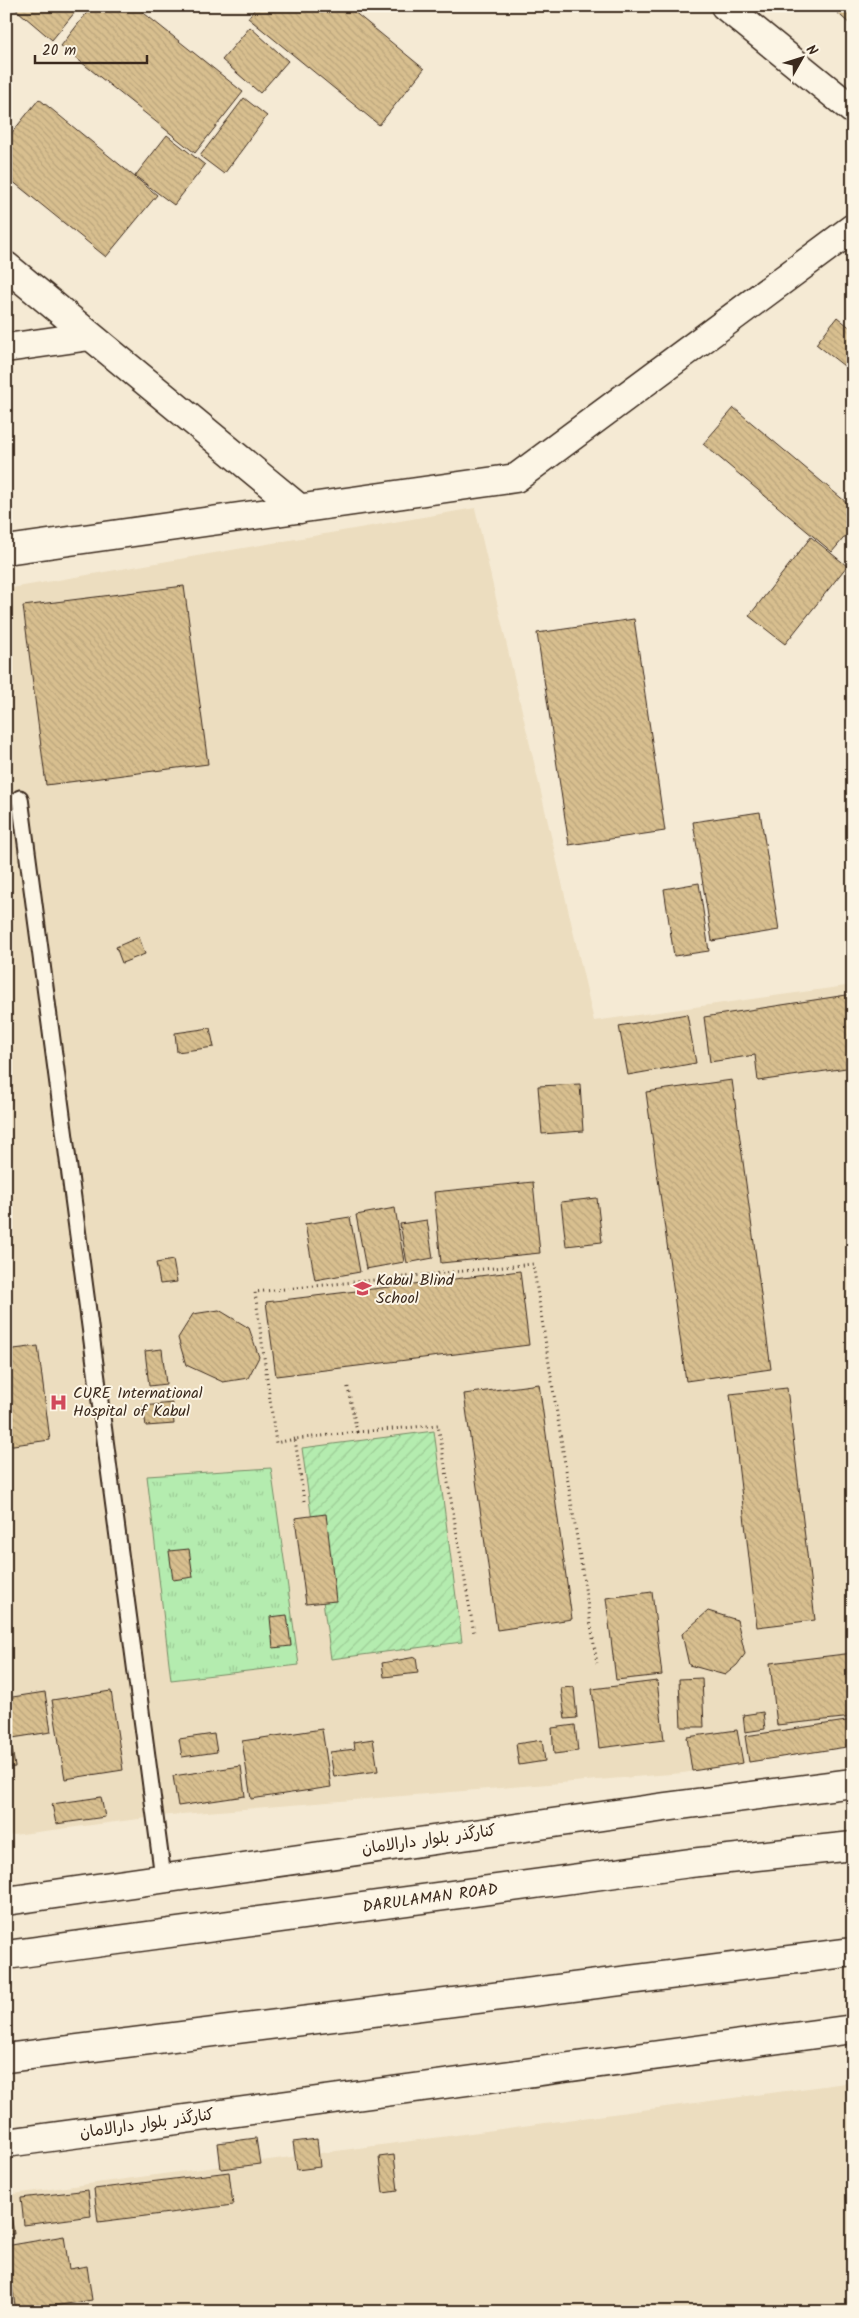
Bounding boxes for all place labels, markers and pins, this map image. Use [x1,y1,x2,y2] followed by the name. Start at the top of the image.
[376,1268,455,1311] place label: Kabul Blind School
[352,1279,372,1299] school or university icon: Kabul Blind School
[73,1381,203,1424] place label: CURE International Hospital of Kabul
[49,1392,69,1412] hospital icon: CURE International Hospital of Kabul

